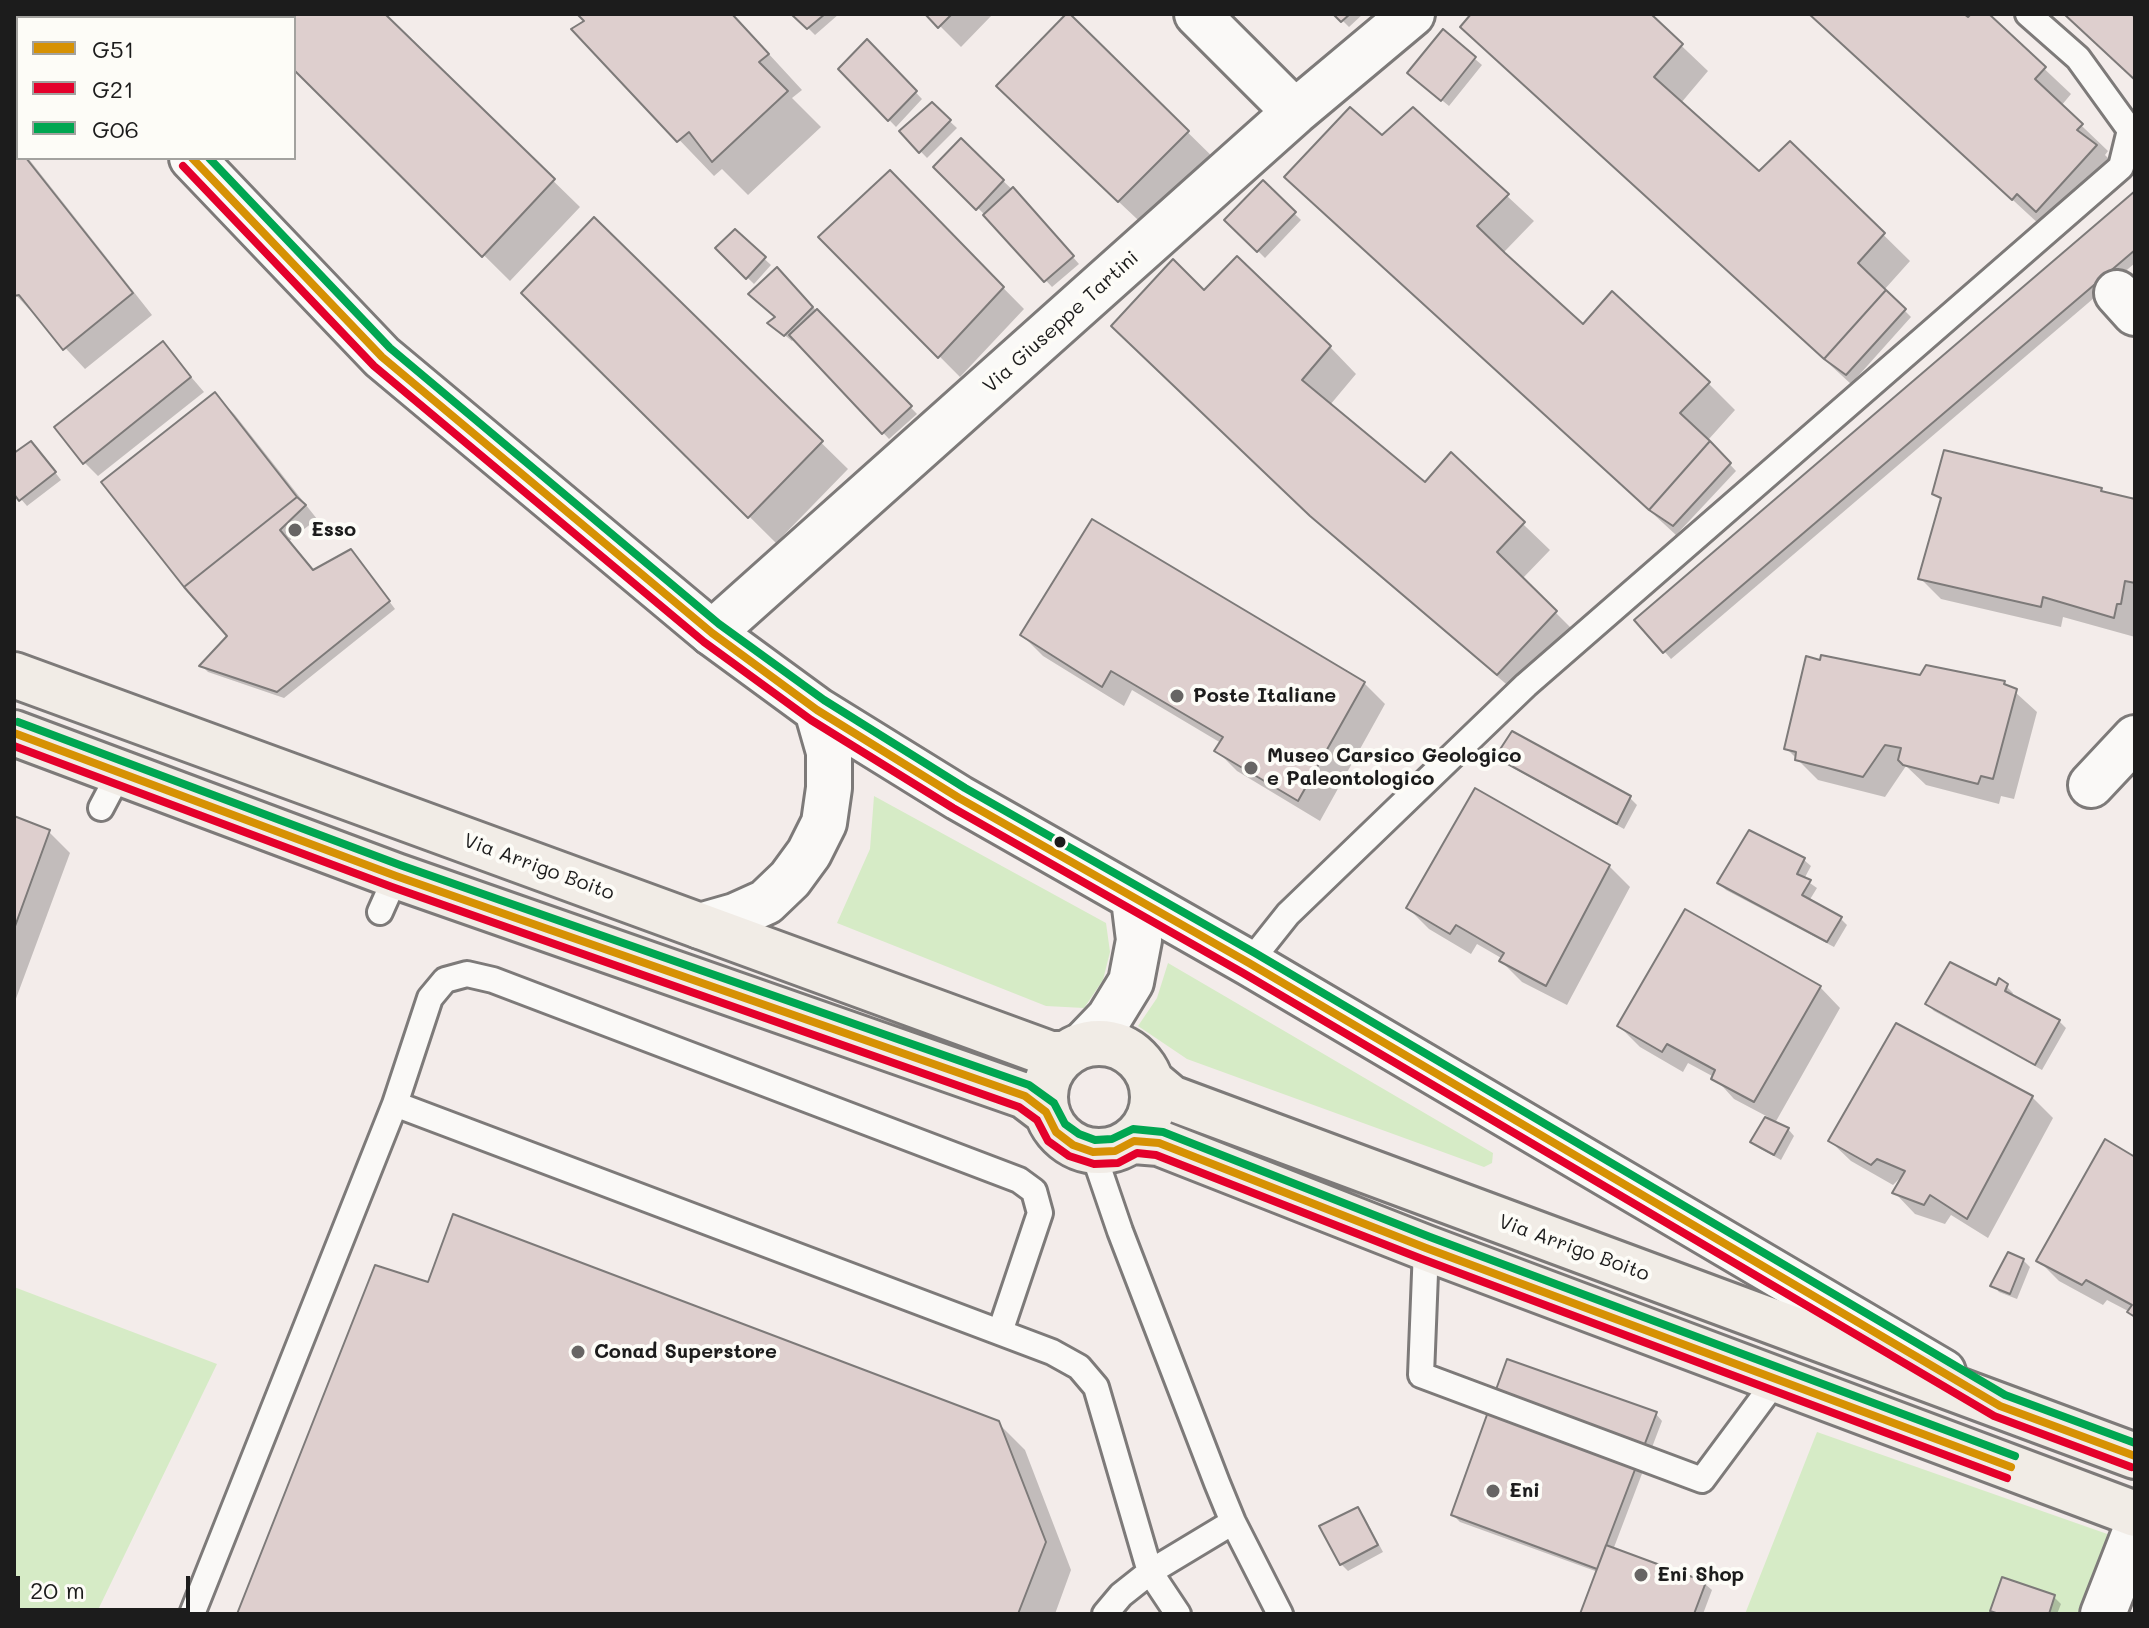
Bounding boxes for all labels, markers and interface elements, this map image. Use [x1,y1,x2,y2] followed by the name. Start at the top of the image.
[16,16,296,160] legend
[92,33,135,64] text: G51
[92,73,134,104] text: G21
[92,113,139,144] text: G06
[978,246,1144,398] street label: Via Giuseppe Tartini
[311,518,356,542] place label: Esso
[286,521,304,539] marker: Esso
[1193,684,1336,708] place label: Poste Italiane
[1168,687,1186,705] marker: Poste Italiane
[1267,744,1521,791] place label: Museo Carsico Geologico e Paleontologico
[1242,759,1260,777] marker: Museo Carsico Geologico e Paleontologico
[460,829,618,905] street label: Via Arrigo Boito
[1052,834,1068,850] unlabelled marker
[1495,1210,1653,1286] street label: Via Arrigo Boito
[594,1340,777,1364] place label: Conad Superstore
[569,1343,587,1361] marker: Conad Superstore
[1509,1479,1540,1503] place label: Eni
[1484,1482,1502,1500] marker: Eni
[20,1560,194,1610] scale bar
[1657,1563,1744,1587] place label: Eni Shop
[1632,1566,1650,1584] marker: Eni Shop
[30,1574,85,1605] text: 20 m

